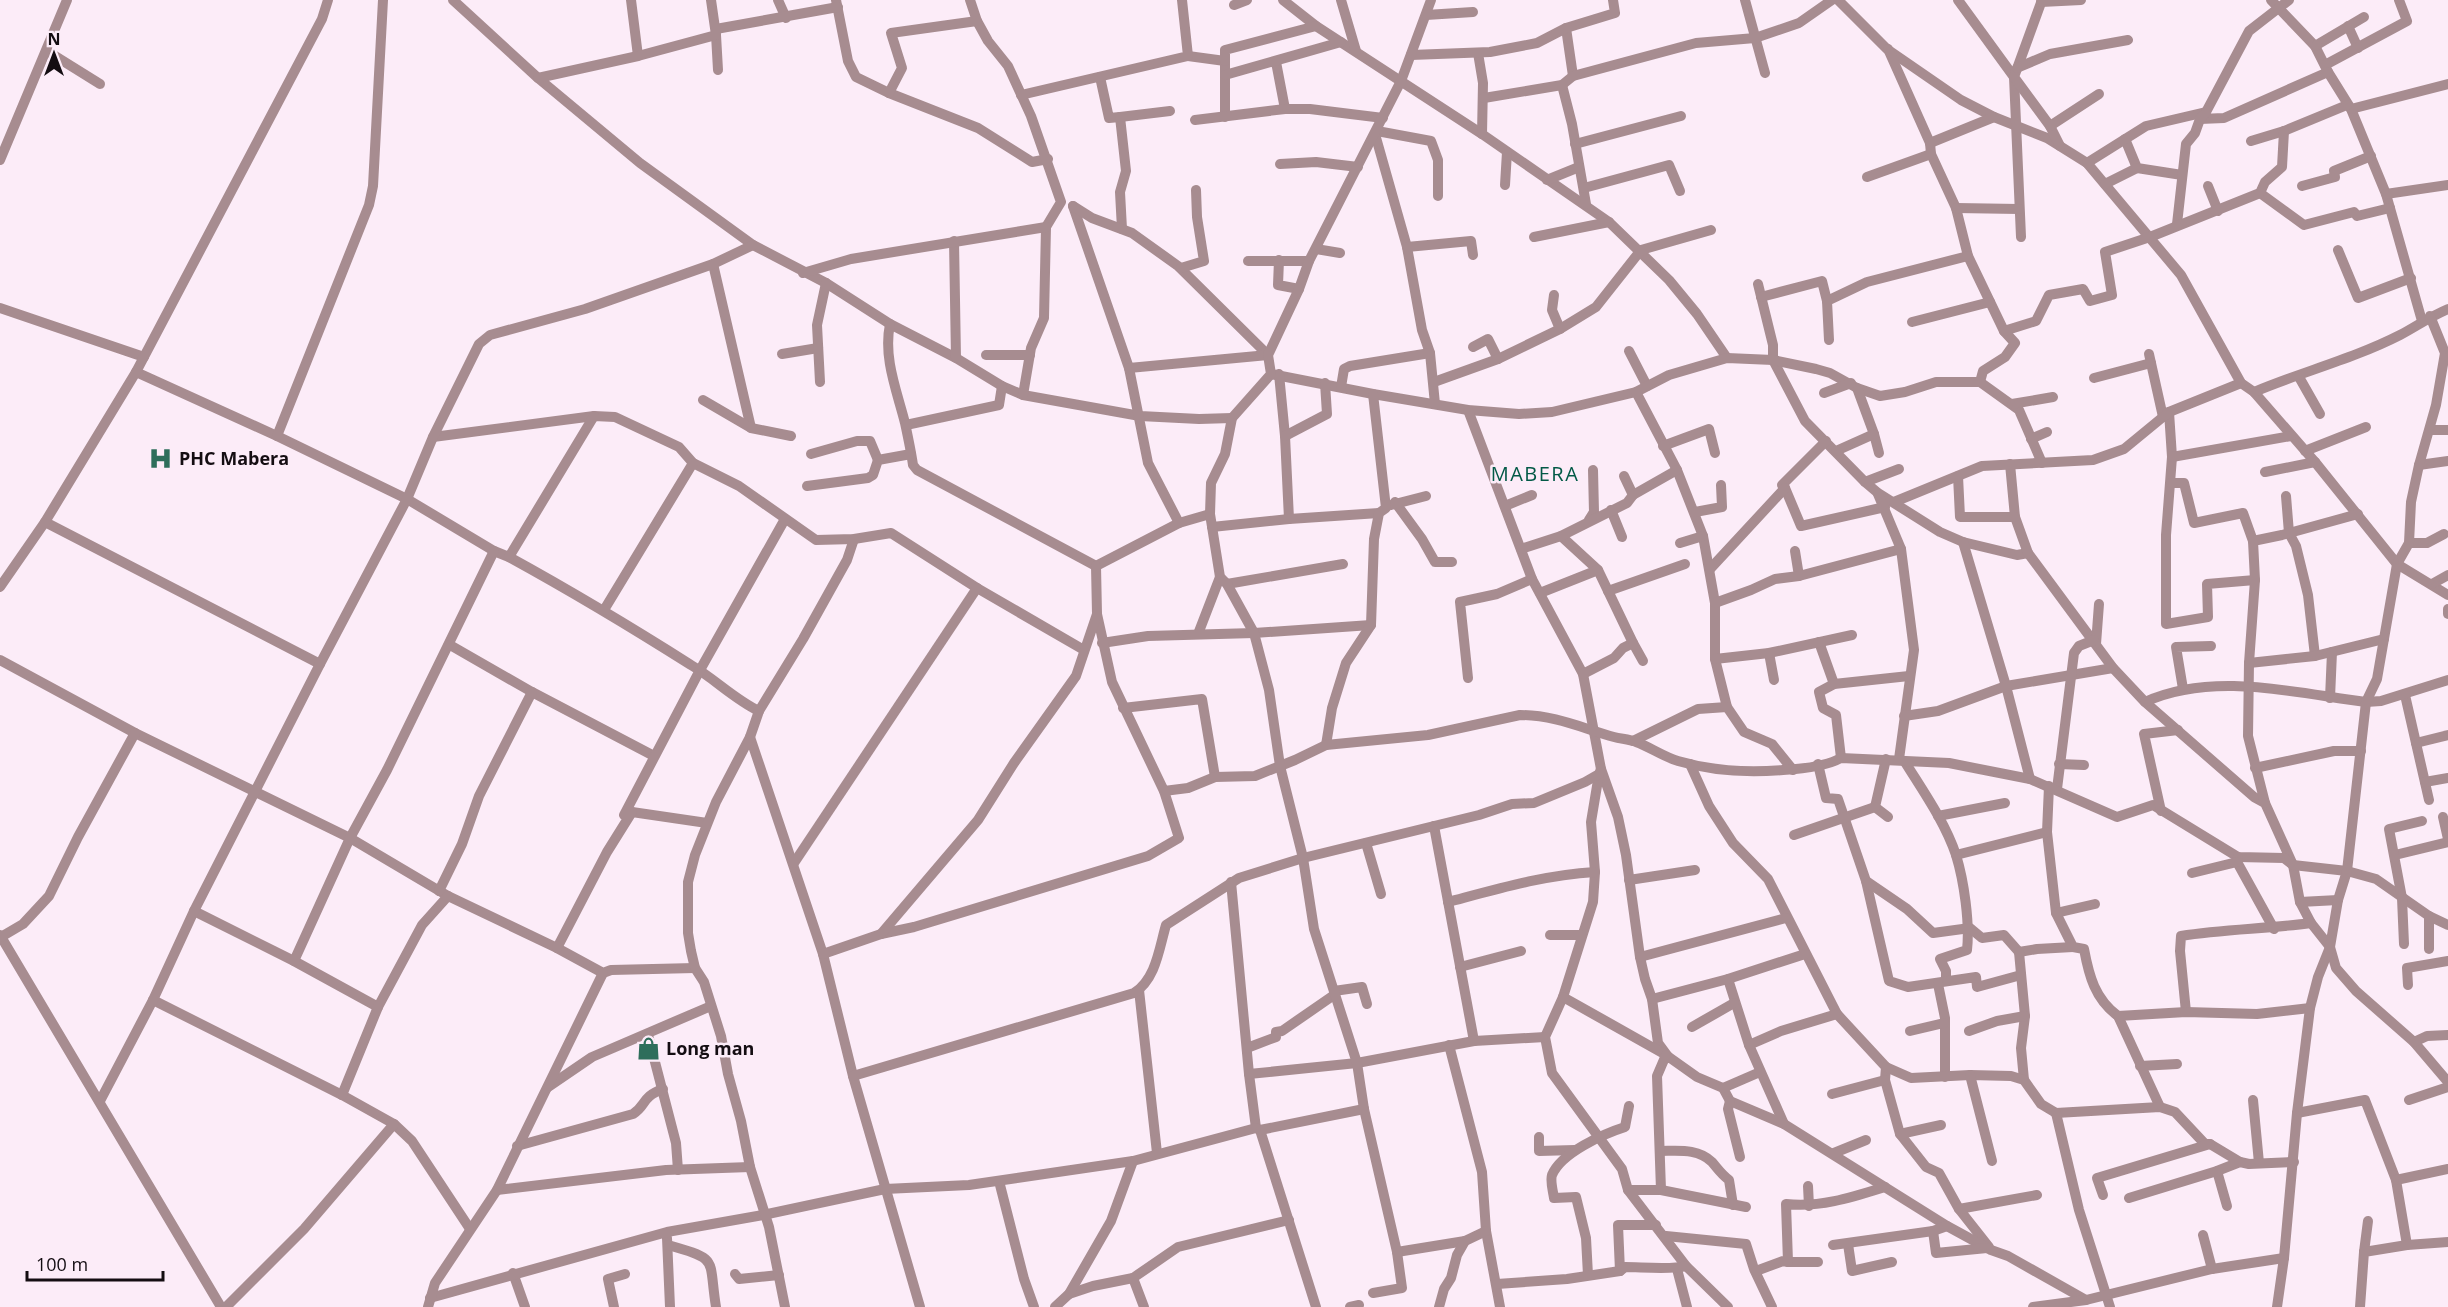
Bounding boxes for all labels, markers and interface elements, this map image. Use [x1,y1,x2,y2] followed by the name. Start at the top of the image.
[24,24,84,84] north arrow
[47,28,61,50] text: N
[148,445,174,471] hospital icon: PHC Mabera
[179,446,289,470] place label: PHC Mabera
[1491,460,1579,487] district label: MABERA
[635,1035,661,1061] shop icon: Long man
[666,1036,754,1060] place label: Long man
[27,1244,164,1282] scale bar
[36,1252,88,1276] text: 100 m

